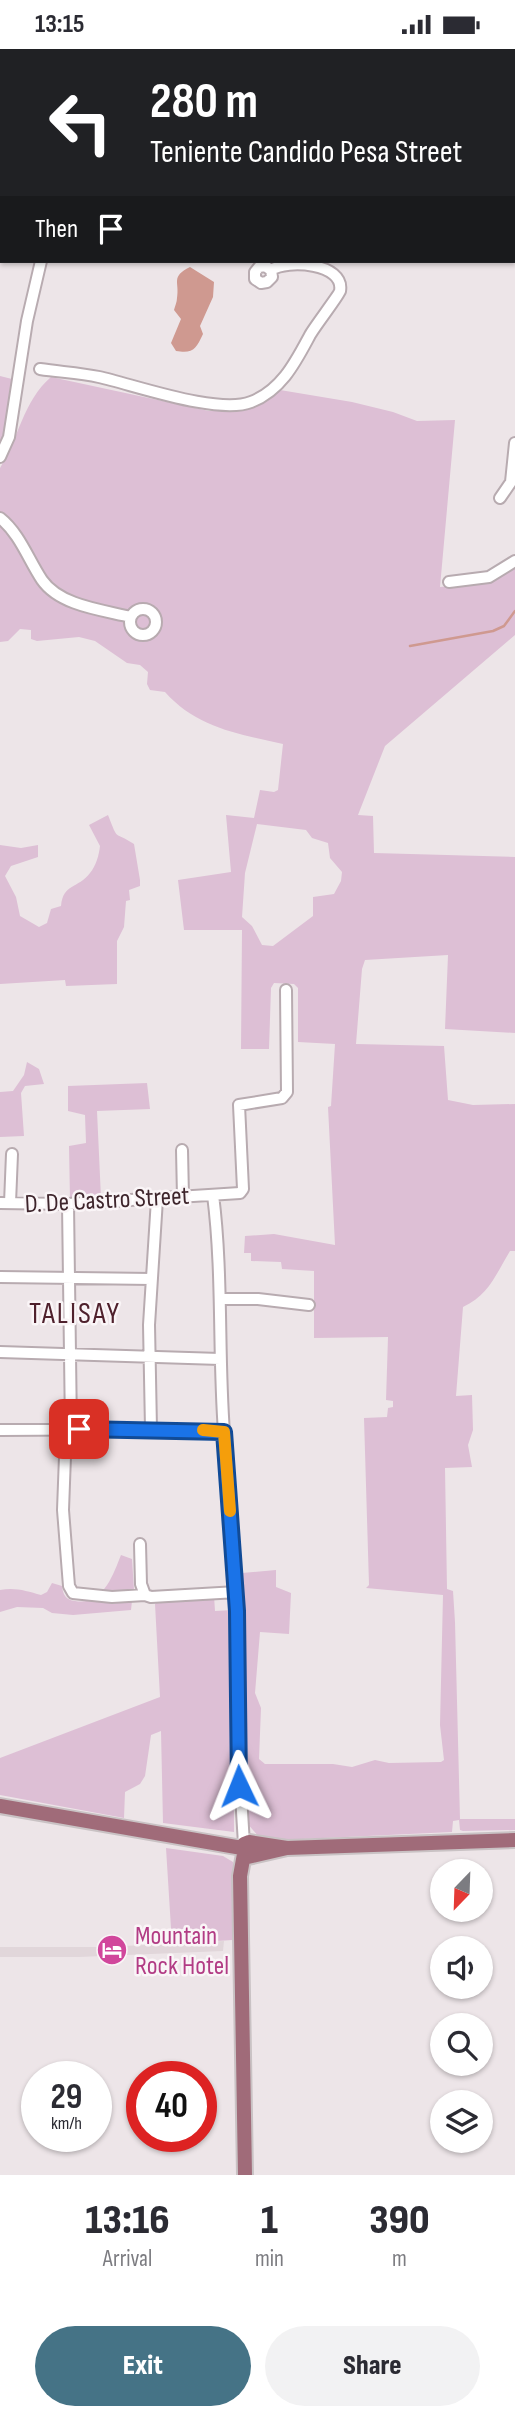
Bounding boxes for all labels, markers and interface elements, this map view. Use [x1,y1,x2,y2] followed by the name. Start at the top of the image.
[35,9,84,40] text: 13:15
[150,73,258,132] text: 280 m
[35,77,126,168] icon: left
[150,133,462,172] text: Teniente Candido Pesa Street
[92,210,130,248] icon: arrive
[35,214,78,245] text: Then
[24,1181,190,1220] street label: D. De Castro Street
[29,1296,121,1332] district label: TALISAY
[49,1399,109,1459] pin
[60,1410,98,1448] icon: arrive
[202,1749,276,1823] position arrow
[430,1859,494,1921] north arrow
[430,1859,493,2153] map controls
[135,1921,229,1982] place label: Mountain Rock Hotel
[95,1933,129,1967] hotel icon: Mountain Rock Hotel
[430,1936,493,1999] button: sound
[430,2013,493,2076] button: search
[126,2061,217,2152] speed limit sign: 40
[51,2076,82,2119] text: 29
[430,2090,493,2153] button: layers
[51,2113,82,2134] text: km/h
[85,2195,170,2246] text: 13:16
[261,2195,278,2246] text: 1
[369,2195,430,2246] text: 390
[103,2245,152,2273] text: Arrival
[255,2245,284,2273] text: min
[392,2245,407,2273] text: m
[35,2326,251,2406] button: Exit
[265,2326,480,2406] button: Share

